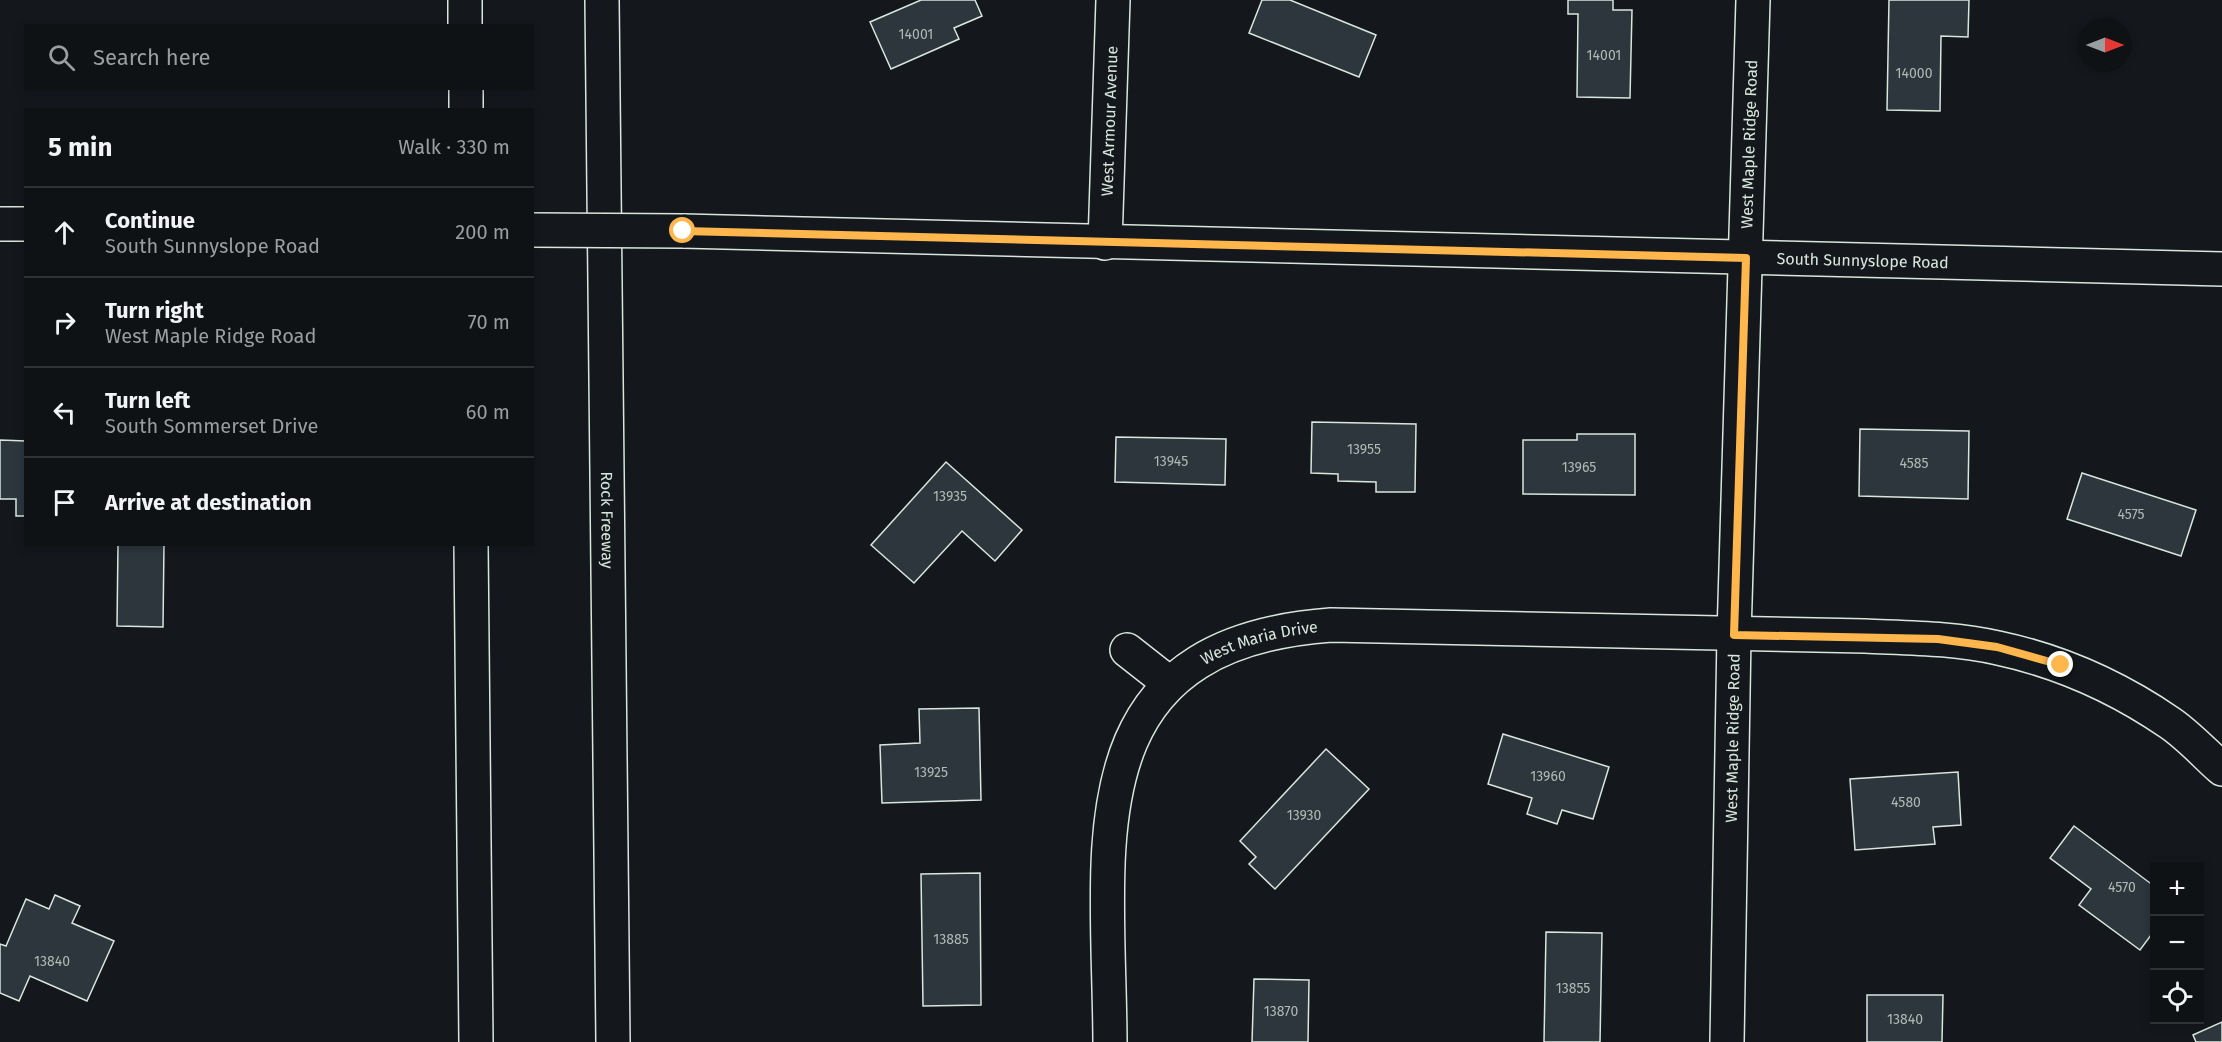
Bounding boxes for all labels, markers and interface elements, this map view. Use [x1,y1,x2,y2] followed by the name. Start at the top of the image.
[2078,18,2132,72] north arrow
[24,24,534,90] search box
[899,26,933,43] house number: 14001
[45,41,78,74] icon: search
[93,44,211,71] text: Search here
[1097,45,1121,197] street label: West Armour Avenue
[1587,47,1621,64] house number: 14001
[1737,59,1761,229] street label: West Maple Ridge Road
[1896,65,1933,82] house number: 14000
[48,132,112,163] text: 5 min
[398,135,510,159] text: Walk · 330 m
[105,207,195,234] text: Continue
[48,216,81,249] icon: ahead
[669,217,695,243] route start
[455,220,510,244] text: 200 m
[105,234,320,258] text: South Sunnyslope Road
[1776,249,1949,272] street label: South Sunnyslope Road
[105,297,204,324] text: Turn right
[48,306,81,339] icon: right
[468,310,510,334] text: 70 m
[105,324,316,348] text: West Maple Ridge Road
[105,387,190,414] text: Turn left
[48,396,81,429] icon: left
[466,400,510,424] text: 60 m
[105,414,318,438] text: South Sommerset Drive
[1347,441,1381,458] house number: 13955
[1154,453,1188,470] house number: 13945
[1899,455,1929,472] house number: 4585
[1562,459,1596,476] house number: 13965
[597,471,618,569] street label: Rock Freeway
[48,486,81,519] icon: arrive
[933,488,967,505] house number: 13935
[105,489,312,516] text: Arrive at destination
[2117,506,2145,523] house number: 4575
[1197,617,1319,668] street label: West Maria Drive
[2047,651,2073,677] route end
[1721,653,1743,823] street label: West Maple Ridge Road
[914,764,948,781] house number: 13925
[1530,768,1566,785] house number: 13960
[1891,794,1921,811] house number: 4580
[1287,807,1322,824] house number: 13930
[2150,862,2204,1024] map controls
[2150,862,2204,916] button: +
[2108,879,2136,896] house number: 4570
[2150,916,2204,970] button: −
[933,931,969,948] house number: 13885
[34,953,70,970] house number: 13840
[2150,970,2204,1024] button: locate
[1556,980,1590,997] house number: 13855
[1264,1003,1298,1020] house number: 13870
[1887,1011,1923,1028] house number: 13840

